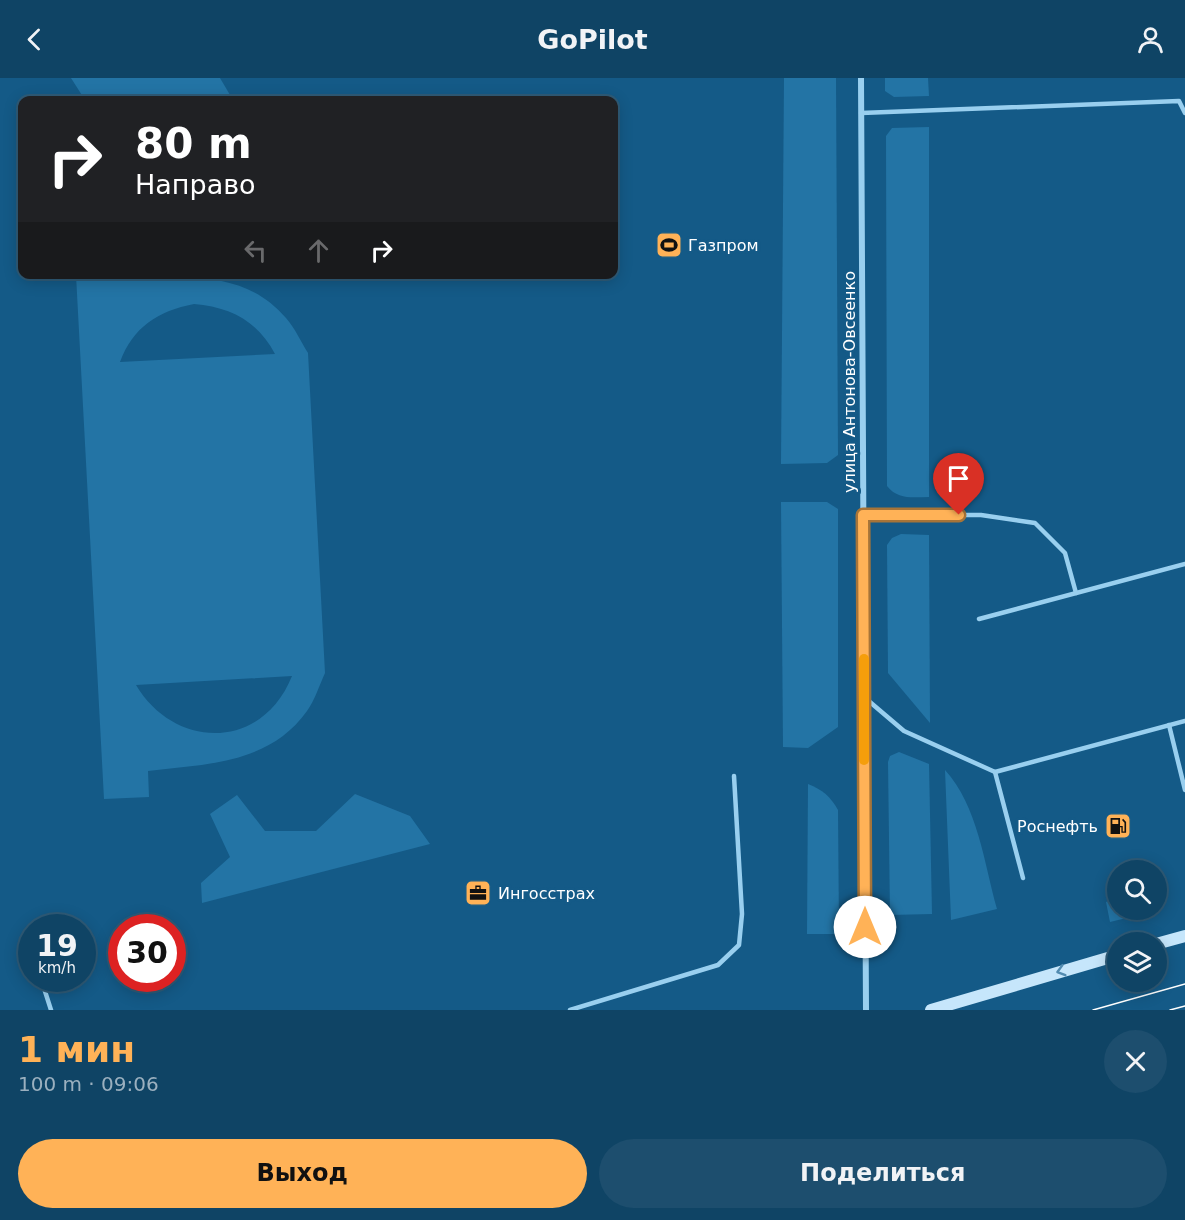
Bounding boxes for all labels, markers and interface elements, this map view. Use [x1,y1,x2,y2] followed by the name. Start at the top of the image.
[18,23,51,56] icon: back
[1134,23,1167,56] icon: person
[537,24,648,55] text: GoPilot
[135,119,252,168] text: 80 m
[36,120,114,198] icon: right
[135,169,256,200] text: Направо
[654,230,684,260] sports icon: Газпром
[239,234,272,267] icon: left
[302,234,335,267] icon: ahead
[365,234,398,267] icon: right
[688,236,759,255] place label: Газпром
[840,271,859,493] street label: улица Антонова-Овсеенко
[933,453,984,515] pin
[942,462,975,495] icon: arrive
[1103,811,1133,841] fuel station icon: Роснефть
[1017,817,1098,836] place label: Роснефть
[1107,860,1167,992] map controls
[1107,860,1167,920] button: search
[463,878,493,908] office icon: Ингосстрах
[498,884,595,903] place label: Ингосстрах
[833,895,897,959] position arrow
[108,914,186,992] speed limit sign: 30
[36,928,78,963] text: 19
[1107,932,1167,992] button: layers
[38,959,76,977] text: km/h
[1056,964,1066,977] one-way arrow
[18,1029,135,1070] text: 1 мин
[1104,1030,1167,1093] button: close
[18,1072,159,1096] text: 100 m · 09:06
[18,1139,587,1208] button: Выход
[599,1139,1167,1208] button: Поделиться

